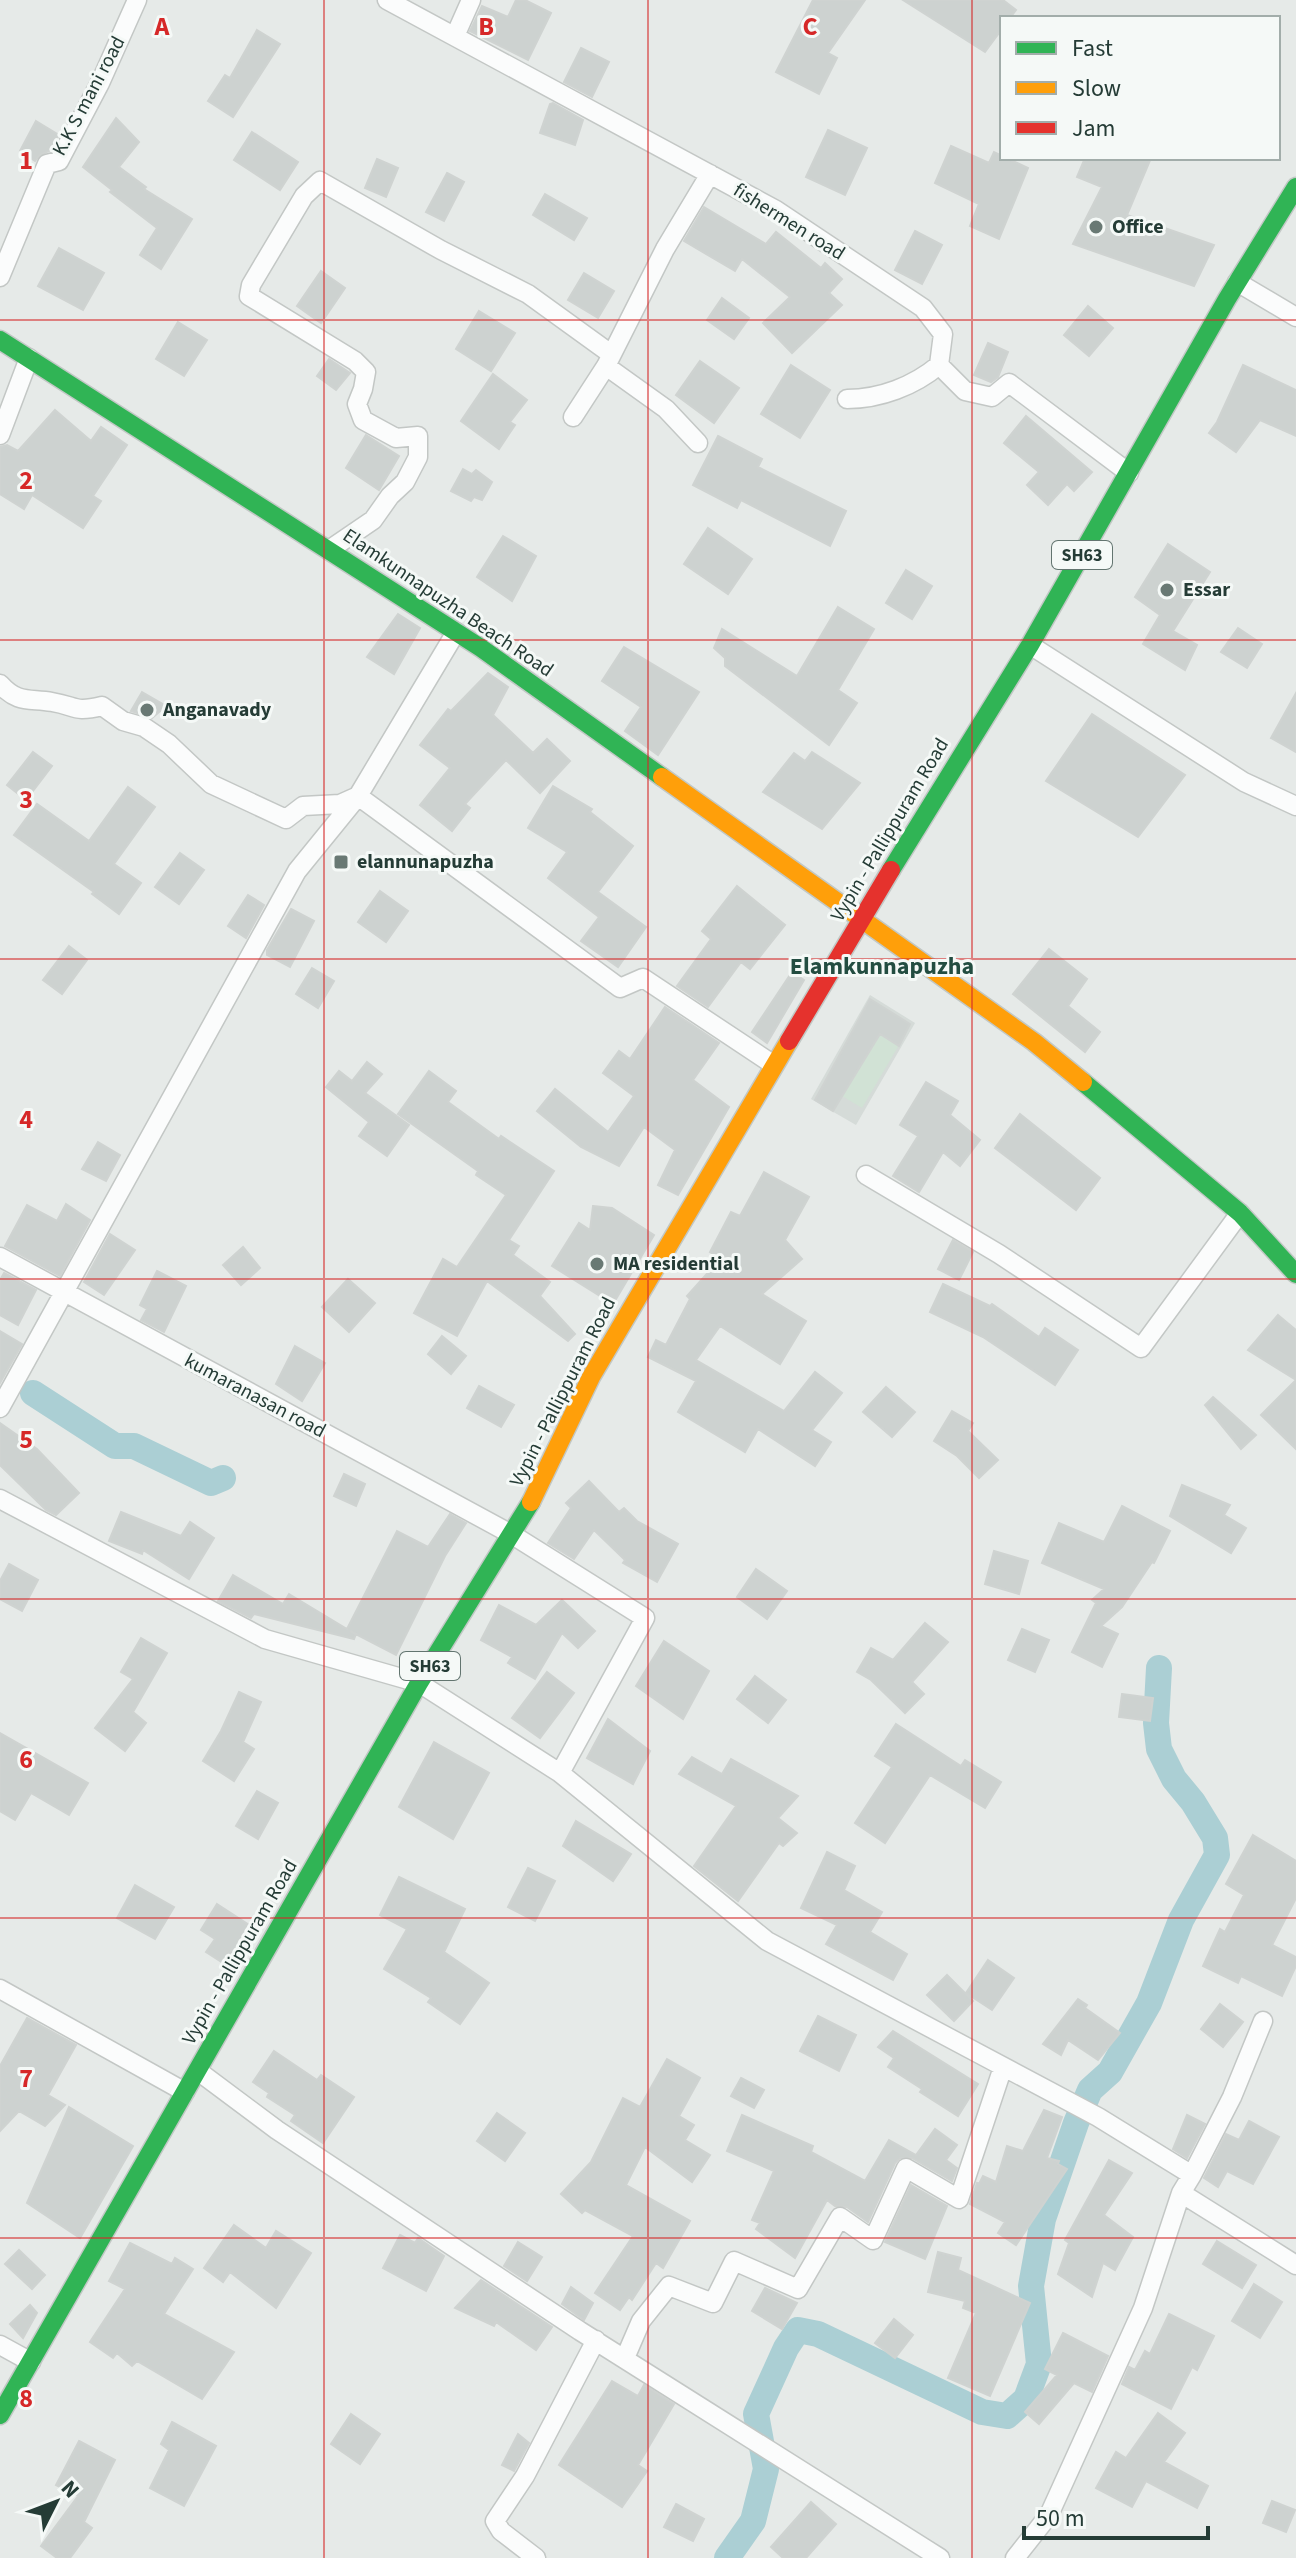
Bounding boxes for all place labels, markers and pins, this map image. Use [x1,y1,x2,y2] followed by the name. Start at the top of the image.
[1112,213,1164,241] place label: Office
[1087,218,1105,236] marker: Office
[1183,576,1230,604] place label: Essar
[1158,581,1176,599] marker: Essar
[162,696,272,724] place label: Anganavady
[138,701,156,719] marker: Anganavady
[357,848,494,876] place label: elannunapuzha
[332,853,350,871] marker: elannunapuzha
[613,1250,739,1278] place label: MA residential
[588,1255,606,1273] marker: MA residential

